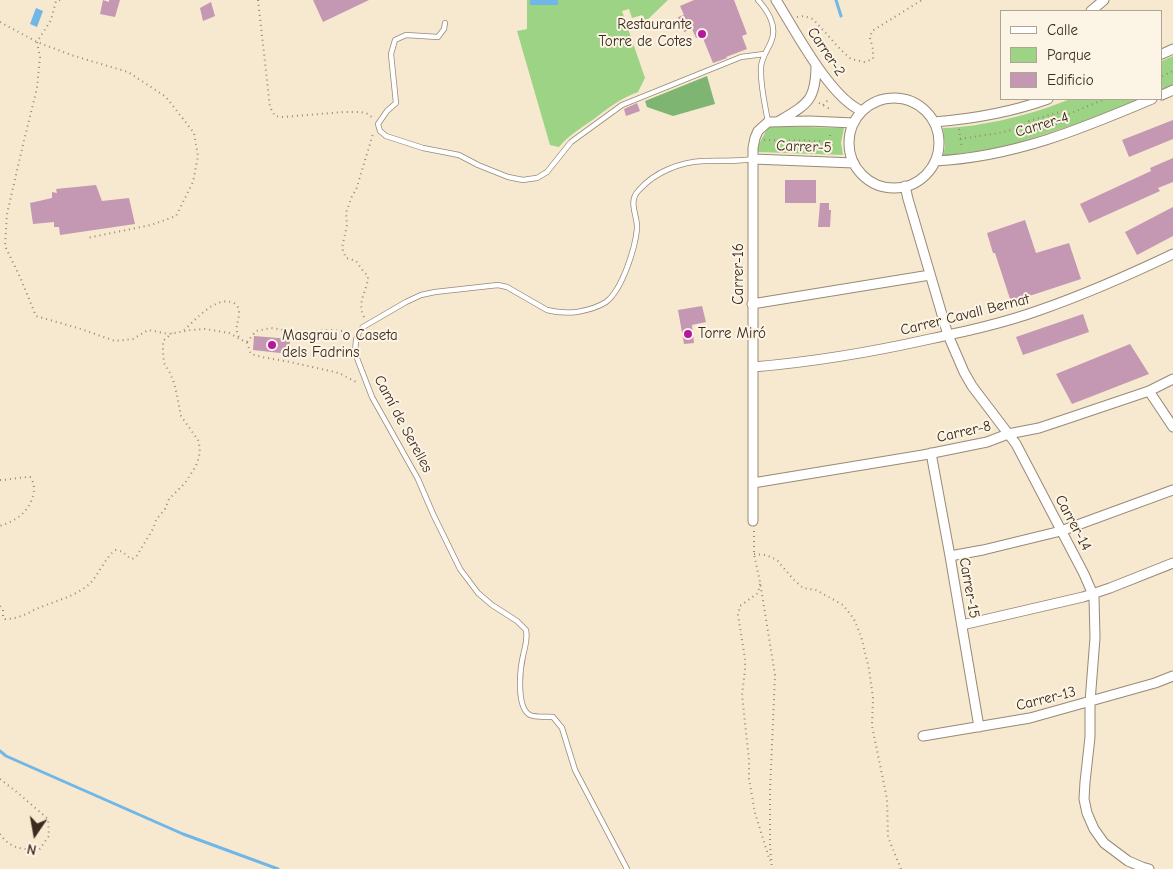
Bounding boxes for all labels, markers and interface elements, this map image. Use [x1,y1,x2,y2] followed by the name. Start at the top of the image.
[1000,10,1163,100] legend
[598,16,692,51] place label: Restaurante Torre de Cotes
[1047,21,1078,39] text: Calle
[803,24,849,80] street label: Carrer-2
[696,28,708,40] marker: Restaurante Torre de Cotes
[1047,46,1091,64] text: Parque
[1047,71,1094,89] text: Edificio
[1013,108,1071,142] street label: Carrer-4
[776,137,832,157] street label: Carrer-5
[730,243,748,305] street label: Carrer-16
[899,290,1031,340] street label: Carrer Cavall Bernat
[698,325,766,343] place label: Torre Miró
[282,327,398,362] place label: Masgrau o Caseta dels Fadrins
[682,328,694,340] marker: Torre Miró
[266,339,278,351] marker: Masgrau o Caseta dels Fadrins
[370,372,436,476] street label: Camí de Serelles
[935,417,993,447] street label: Carrer-8
[1051,492,1095,554] street label: Carrer-14
[955,556,983,620] street label: Carrer-15
[1014,683,1078,715] street label: Carrer-13
[10,809,60,859] north arrow
[26,840,38,858] text: N

